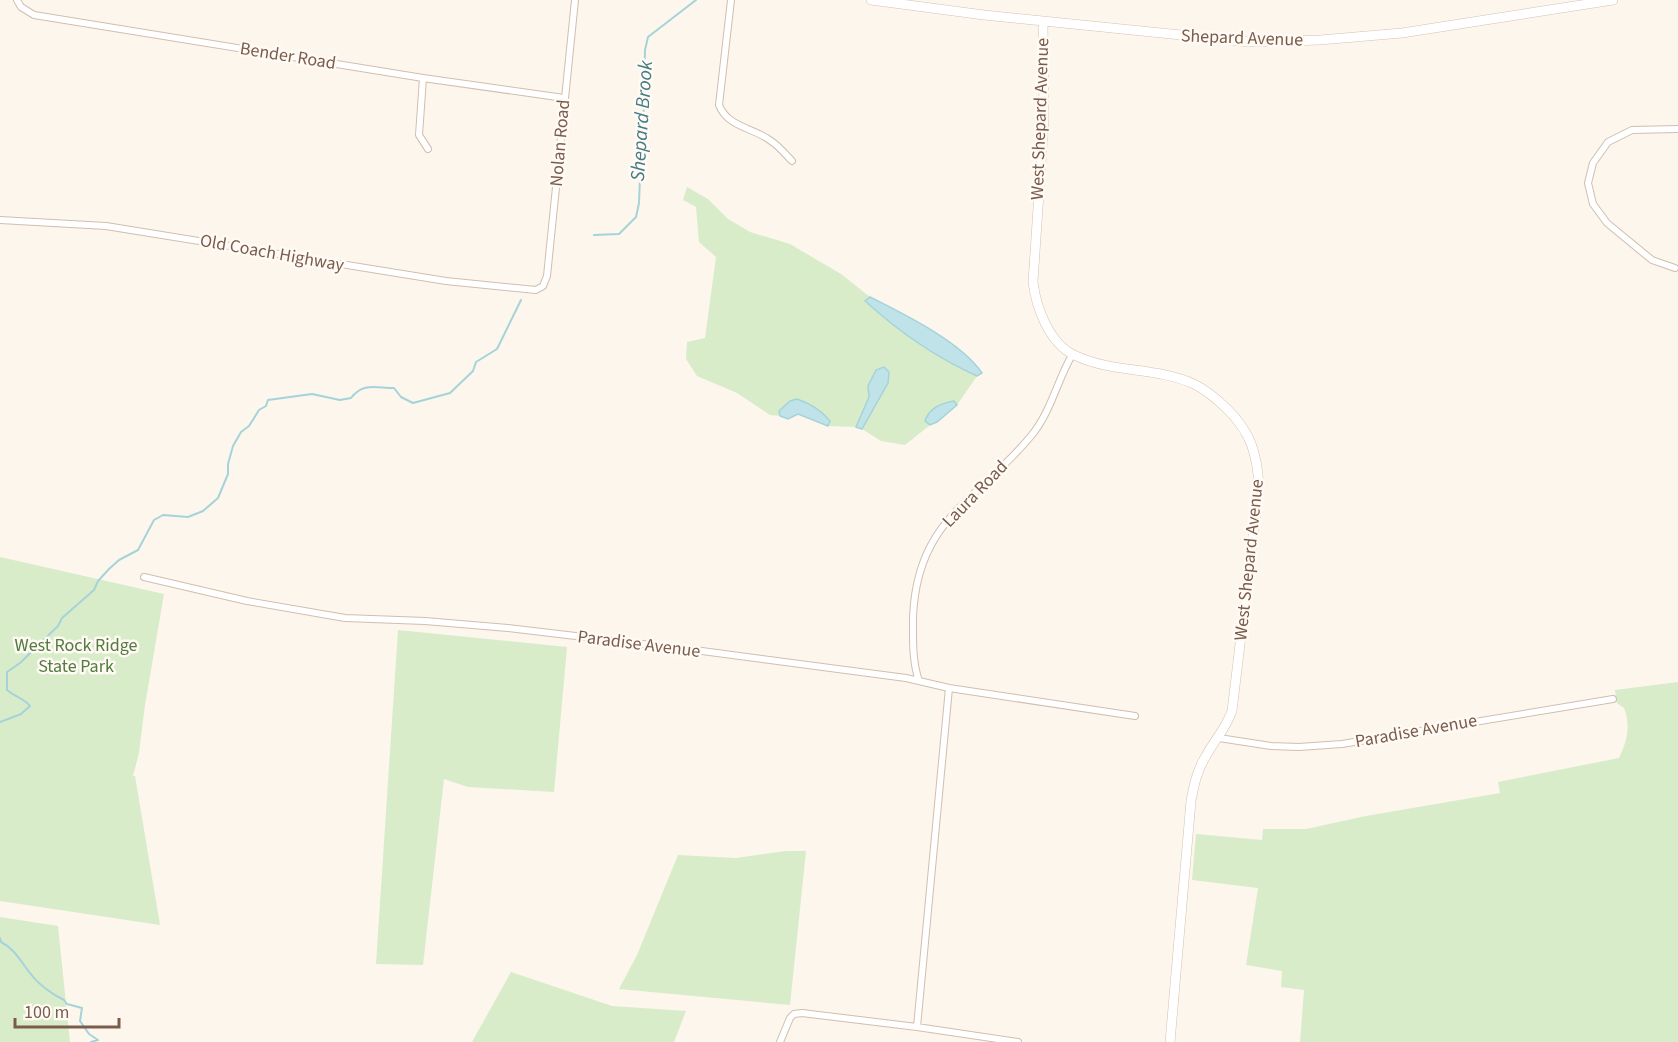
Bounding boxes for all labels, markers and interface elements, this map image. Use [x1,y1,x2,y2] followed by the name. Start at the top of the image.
[1180,23,1304,53] street label: Shepard Avenue
[238,36,338,76] street label: Bender Road
[1025,37,1055,200] street label: West Shepard Avenue
[624,59,660,182] water label: Shepard Brook
[544,98,576,188] street label: Nolan Road
[198,228,347,278] street label: Old Coach Highway
[937,455,1013,533] street label: Laura Road
[1228,478,1270,642] street label: West Shepard Avenue
[576,624,702,664] street label: Paradise Avenue
[15,633,138,679] park label: West Rock Ridge State Park
[1353,708,1479,754] street label: Paradise Avenue
[15,991,118,1029] scale bar
[24,1000,69,1025] text: 100 m

